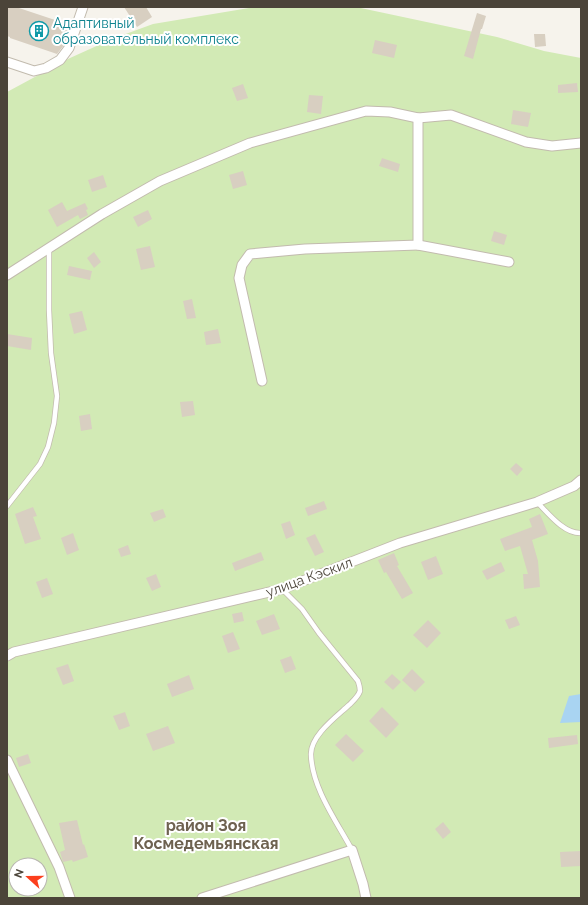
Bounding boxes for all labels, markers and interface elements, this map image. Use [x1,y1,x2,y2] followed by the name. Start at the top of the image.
[53,15,239,47] place label: Адаптивный образовательный комплекс
[28,20,50,42] building icon: Адаптивный образовательный комплекс
[263,554,355,600] street label: улица Кэскил
[133,816,279,853] district label: район Зоя Космедемьянская
[8,857,48,897] north arrow
[12,867,27,880] text: N

